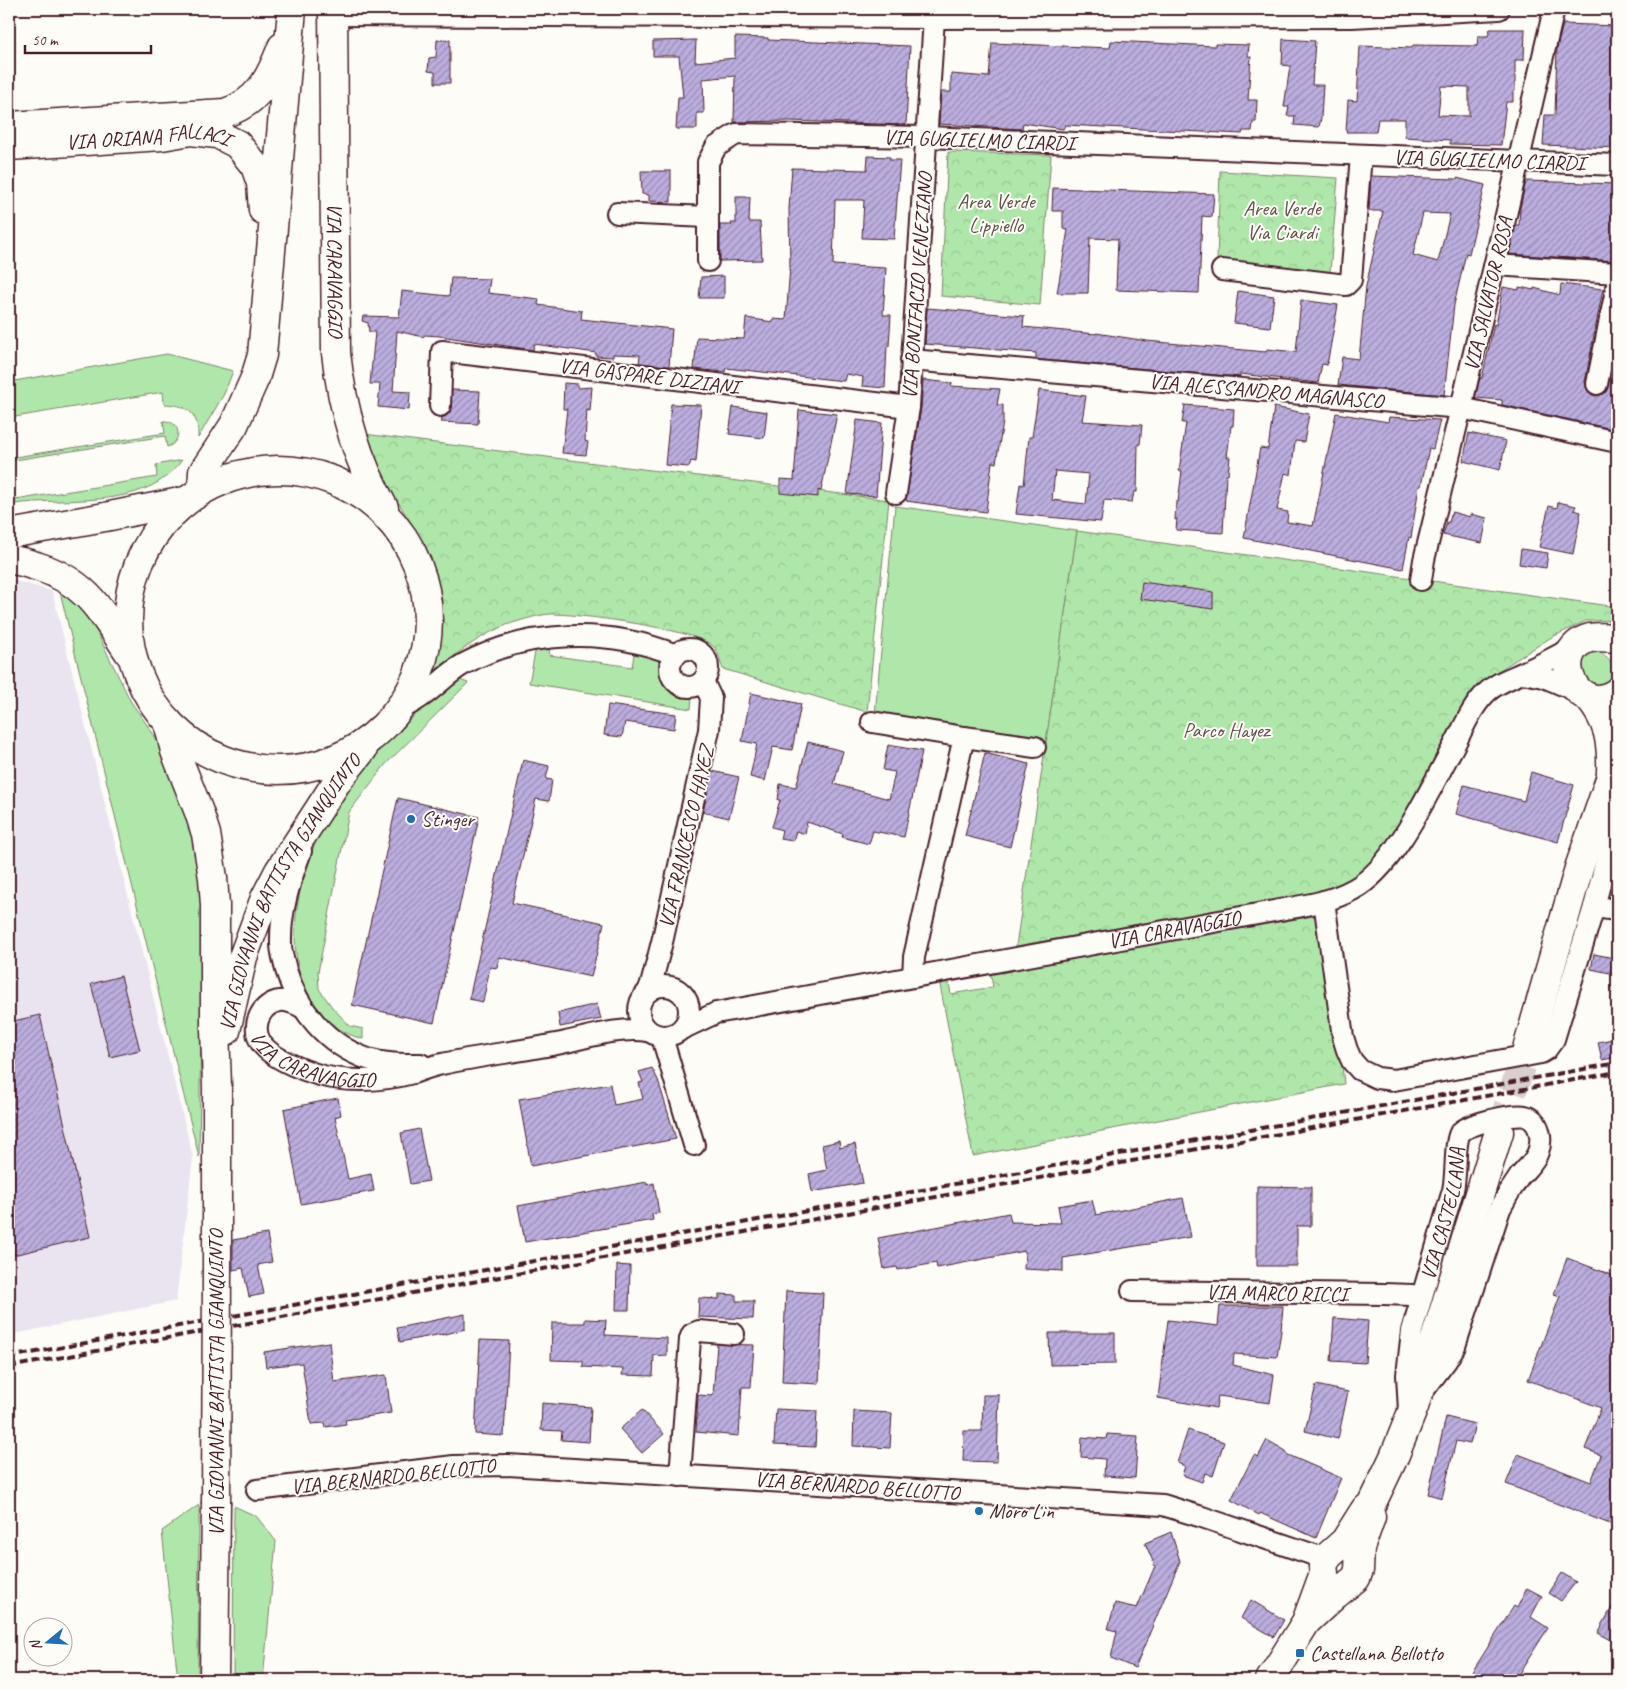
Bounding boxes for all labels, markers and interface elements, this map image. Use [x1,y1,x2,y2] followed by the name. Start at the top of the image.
[25,22,151,54] scale bar
[32,31,59,50] text: 50 m
[65,118,239,155] street label: VIA ORIANA FALLACI
[883,124,1080,156] street label: VIA GUGLIELMO CIARDI
[1393,144,1590,176] street label: VIA GUGLIELMO CIARDI
[896,169,938,400] street label: VIA BONIFACIO VENEZIANO
[957,188,1037,238] park label: Area Verde Lippiello
[1243,195,1323,245] park label: Area Verde Via Ciardi
[322,203,349,340] street label: VIA CARAVAGGIO
[1458,213,1519,373] street label: VIA SALVATOR ROSA
[558,352,745,400] street label: VIA GASPARE DIZIANI
[1148,368,1387,414] street label: VIA ALESSANDRO MAGNASCO
[1183,717,1272,743] park label: Parco Hayez
[652,741,720,930] street label: VIA FRANCESCO HAYEZ
[213,747,368,1033] street label: VIA GIOVANNI BATTISTA GIANQUINTO
[421,806,476,832] place label: Stinger
[405,813,417,825] marker: Stinger
[1106,904,1245,954] street label: VIA CARAVAGGIO
[245,1029,378,1093] street label: VIA CARAVAGGIO
[1415,1146,1469,1283] street label: VIA CASTELLANA
[203,1227,229,1536] street label: VIA GIOVANNI BATTISTA GIANQUINTO
[1206,1279,1353,1307] street label: VIA MARCO RICCI
[290,1452,499,1500] street label: VIA BERNARDO BELLOTTO
[754,1466,963,1506] street label: VIA BERNARDO BELLOTTO
[989,1498,1054,1524] place label: Moro Lin
[973,1505,985,1517] marker: Moro Lin
[22,1616,72,1666] north arrow
[26,1637,46,1653] text: N
[1310,1640,1445,1666] place label: Castellana Bellotto
[1294,1647,1306,1659] marker: Castellana Bellotto

